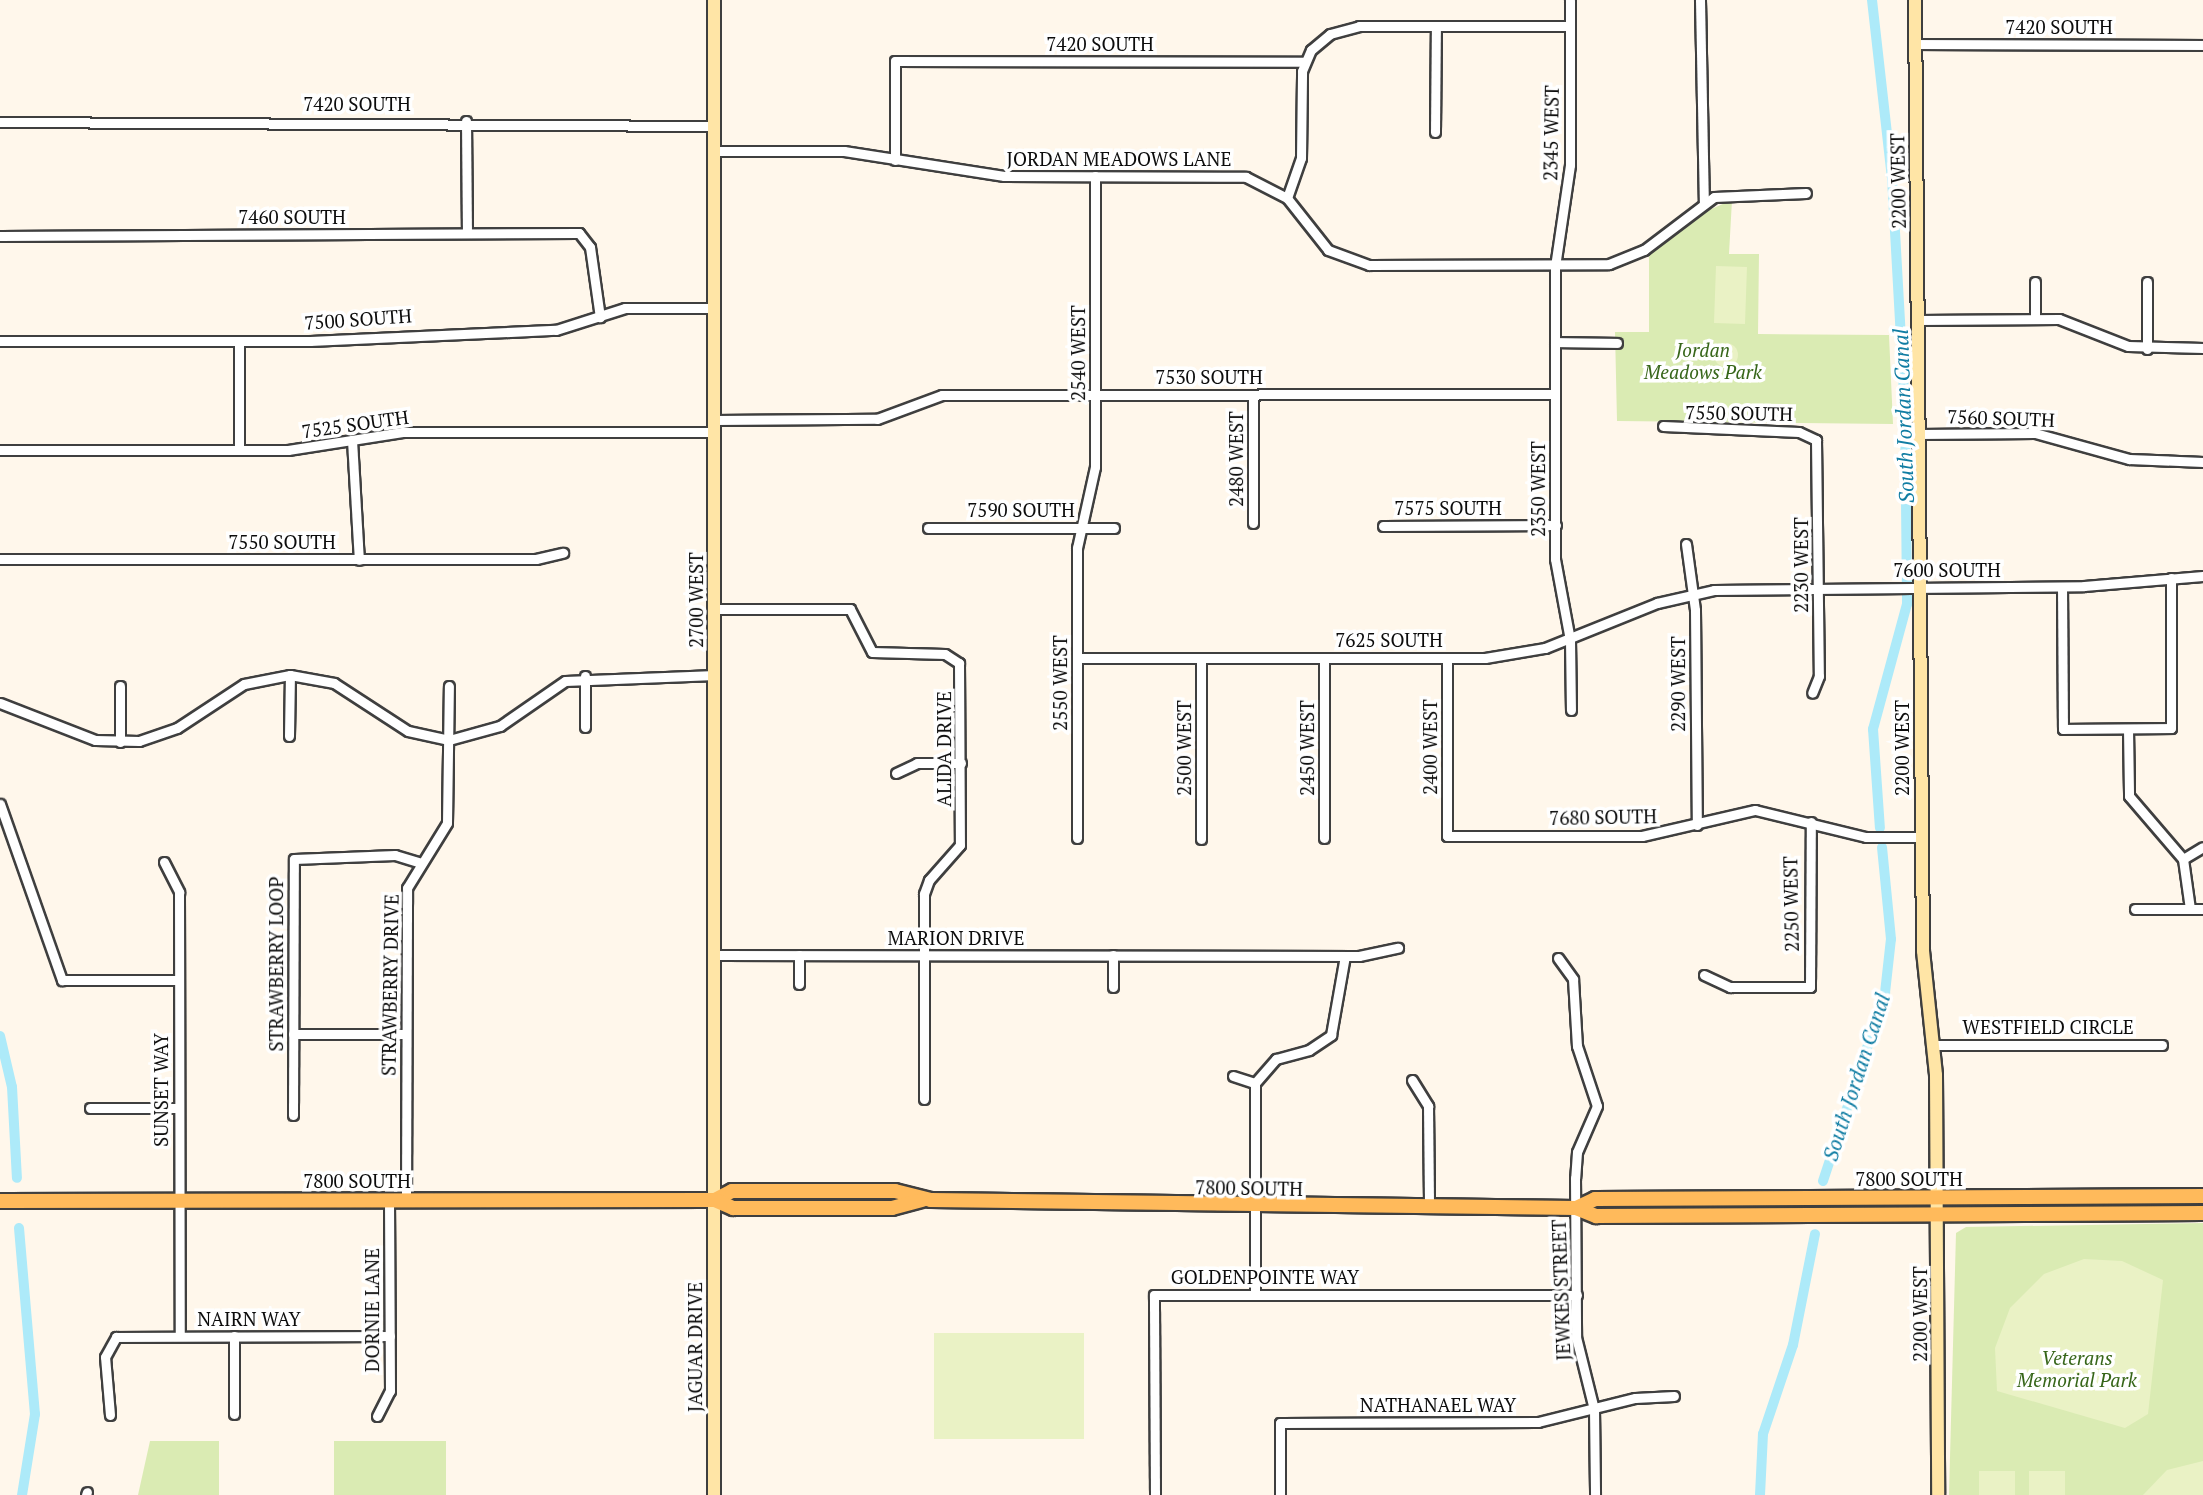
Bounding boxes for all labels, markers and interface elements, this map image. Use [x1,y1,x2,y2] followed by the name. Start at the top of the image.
[2005,16,2113,38] street label: 7420 SOUTH
[1046,33,1154,55] street label: 7420 SOUTH
[1539,85,1563,181] street label: 2345 WEST
[303,93,411,115] street label: 7420 SOUTH
[1886,133,1910,229] street label: 2200 WEST
[1007,148,1231,170] street label: JORDAN MEADOWS LANE
[238,206,346,228] street label: 7460 SOUTH
[303,304,413,334] street label: 7500 SOUTH
[1067,305,1089,401] street label: 2540 WEST
[1887,328,1919,504] water label: South Jordan Canal
[1644,339,1762,383] park label: Jordan Meadows Park
[1155,366,1263,388] street label: 7530 SOUTH
[1685,401,1793,425] street label: 7550 SOUTH
[300,405,410,443] street label: 7525 SOUTH
[1947,405,2055,431] street label: 7560 SOUTH
[1225,411,1247,507] street label: 2480 WEST
[1527,441,1549,537] street label: 2350 WEST
[1394,497,1502,519] street label: 7575 SOUTH
[967,499,1075,521] street label: 7590 SOUTH
[1790,517,1812,613] street label: 2230 WEST
[228,531,336,553] street label: 7550 SOUTH
[685,552,707,648] street label: 2700 WEST
[1893,559,2001,581] street label: 7600 SOUTH
[1335,629,1443,651] street label: 7625 SOUTH
[1049,635,1071,731] street label: 2550 WEST
[1667,636,1689,732] street label: 2290 WEST
[933,691,955,807] street label: ALIDA DRIVE
[1419,699,1441,795] street label: 2400 WEST
[1173,700,1195,796] street label: 2500 WEST
[1296,700,1318,796] street label: 2450 WEST
[1891,700,1913,796] street label: 2200 WEST
[1549,805,1657,829] street label: 7680 SOUTH
[1779,856,1803,952] street label: 2250 WEST
[265,876,287,1052] street label: STRAWBERRY LOOP
[377,894,403,1076] street label: STRAWBERRY DRIVE
[887,927,1025,949] street label: MARION DRIVE
[1817,990,1895,1164] water label: South Jordan Canal
[1962,1016,2134,1038] street label: WESTFIELD CIRCLE
[150,1033,172,1147] street label: SUNSET WAY
[1855,1168,1963,1190] street label: 7800 SOUTH
[303,1170,411,1192] street label: 7800 SOUTH
[1195,1176,1303,1200] street label: 7800 SOUTH
[1547,1219,1575,1361] street label: JEWKES STREET
[361,1248,383,1372] street label: DORNIE LANE
[1171,1266,1359,1288] street label: GOLDENPOINTE WAY
[1909,1266,1931,1362] street label: 2200 WEST
[684,1282,706,1412] street label: JAGUAR DRIVE
[197,1308,301,1330] street label: NAIRN WAY
[2017,1347,2137,1391] park label: Veterans Memorial Park
[1360,1394,1516,1416] street label: NATHANAEL WAY

